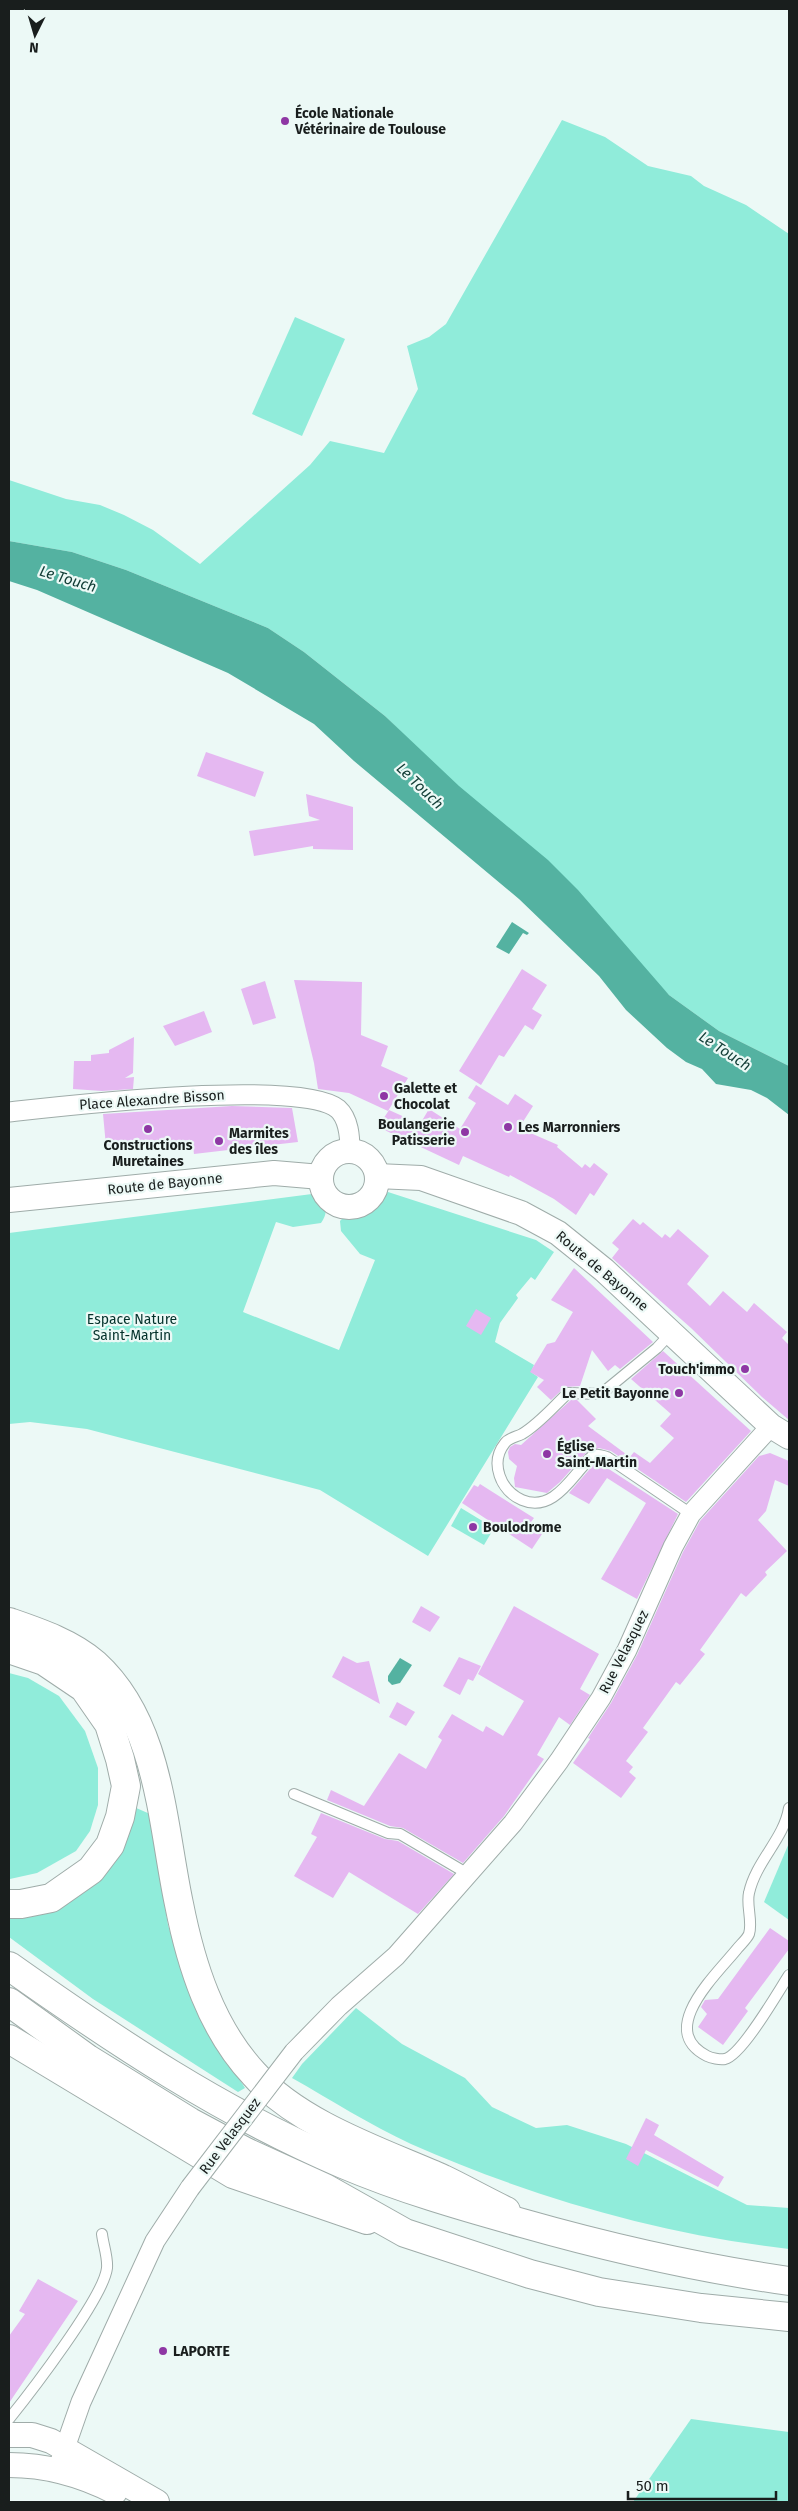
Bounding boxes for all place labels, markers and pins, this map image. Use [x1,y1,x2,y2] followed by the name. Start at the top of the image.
[294,104,446,138] place label: École Nationale Vétérinaire de Toulouse
[279,115,291,127] marker: École Nationale Vétérinaire de Toulouse
[394,1080,458,1113] place label: Galette et Chocolat
[378,1090,390,1102] marker: Galette et Chocolat
[378,1116,455,1149] place label: Boulangerie Patisserie
[518,1119,621,1136] place label: Les Marronniers
[502,1121,514,1133] marker: Les Marronniers
[142,1123,154,1135] marker: Constructions Muretaines
[229,1125,289,1158] place label: Marmites des îles
[459,1126,471,1138] marker: Boulangerie Patisserie
[213,1135,225,1147] marker: Marmites des îles
[104,1137,193,1170] place label: Constructions Muretaines
[658,1361,735,1378] place label: Touch'immo
[739,1363,751,1375] marker: Touch'immo
[562,1385,669,1402] place label: Le Petit Bayonne
[673,1387,685,1399] marker: Le Petit Bayonne
[557,1437,637,1471] place label: Église Saint-Martin
[541,1448,553,1460] marker: Église Saint-Martin
[483,1519,562,1536] place label: Boulodrome
[467,1521,479,1533] marker: Boulodrome
[173,2343,230,2360] place label: LAPORTE
[157,2345,169,2357] marker: LAPORTE

